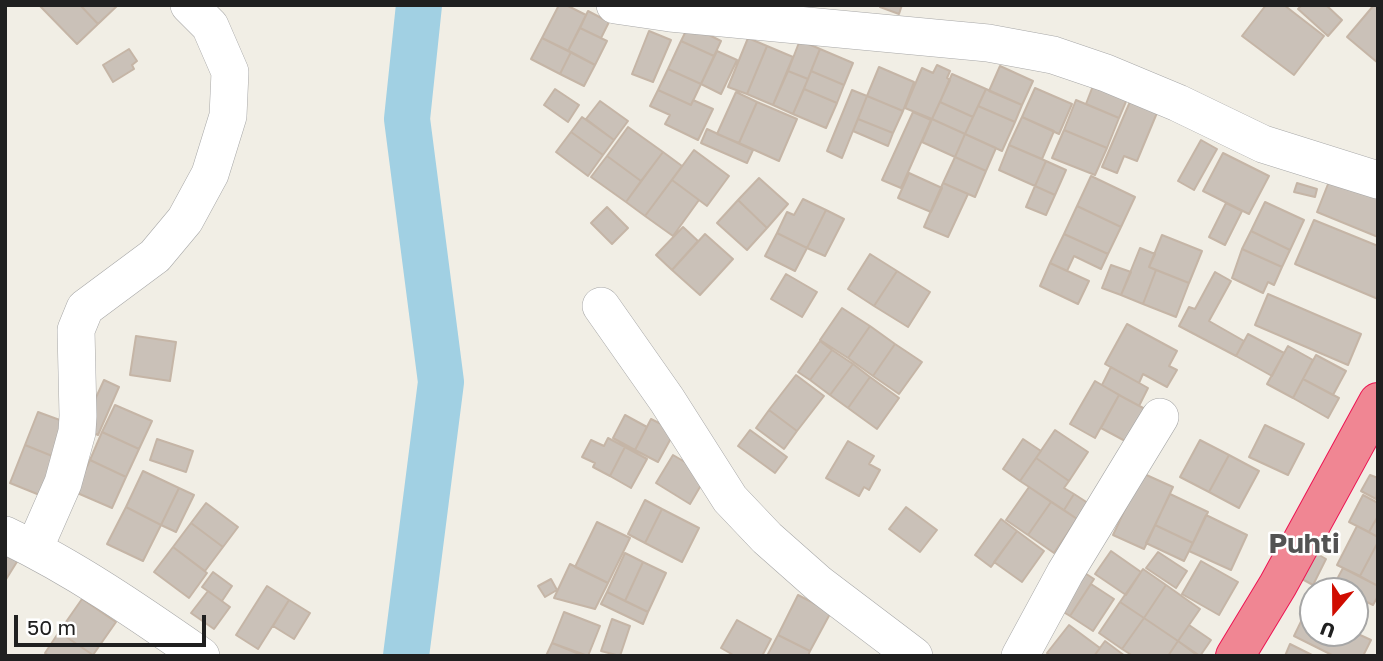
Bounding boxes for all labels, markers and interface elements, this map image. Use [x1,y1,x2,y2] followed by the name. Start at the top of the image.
[1268,527,1340,561] district label: Puhti
[1299,577,1369,647] north arrow
[18,602,210,646] scale bar
[27,614,76,640] text: 50 m
[1317,617,1338,644] text: U

